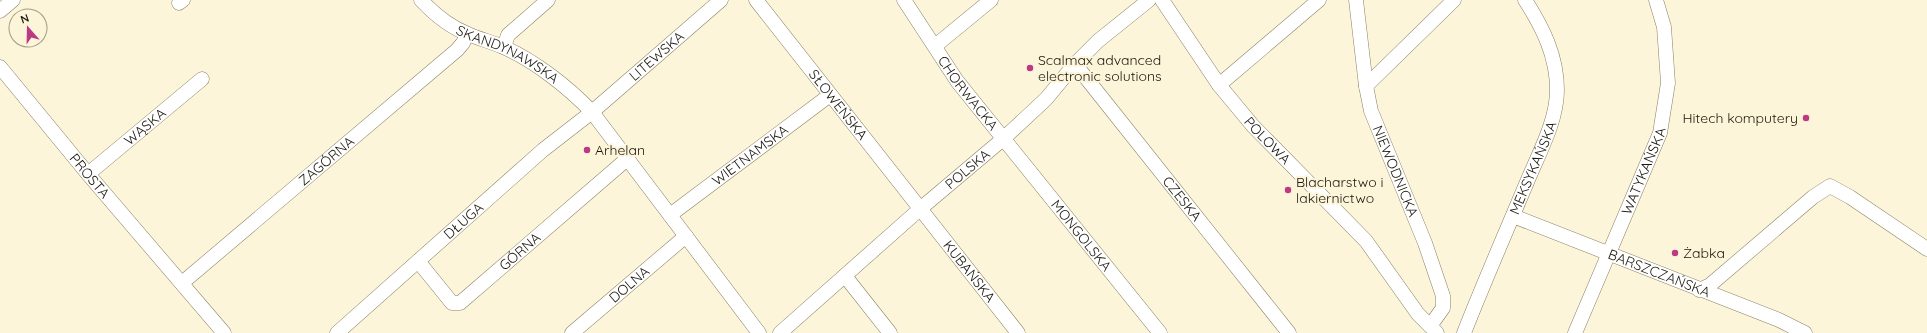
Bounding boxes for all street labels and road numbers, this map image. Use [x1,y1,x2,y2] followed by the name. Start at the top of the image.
[453,21,563,88] street label: SKANDYNAWSKA
[625,27,688,85] street label: LITEWSKA
[934,52,1002,134] street label: CHORWACKA
[805,66,872,143] street label: SŁOWEŃSKA
[120,104,169,149] street label: WĄSKA
[1240,113,1295,168] street label: POLOWA
[1505,119,1560,217] street label: MEKSYKAŃSKA
[708,121,792,189] street label: WIETNAMSKA
[1369,123,1422,220] street label: NIEWODNICKA
[1617,126,1670,217] street label: WATYKAŃSKA
[295,132,358,189] street label: ZAGÓRNA
[941,145,993,193] street label: POLSKA
[66,150,114,202] street label: PROSTA
[1159,172,1205,225] street label: CZESKA
[1047,196,1116,275] street label: MONGOLSKA
[440,198,487,243] street label: DŁUGA
[495,229,544,274] street label: GÓRNA
[939,236,999,306] street label: KUBAŃSKA
[1606,245,1713,301] street label: BARSZCZAŃSKA
[605,262,653,307] street label: DOLNA

